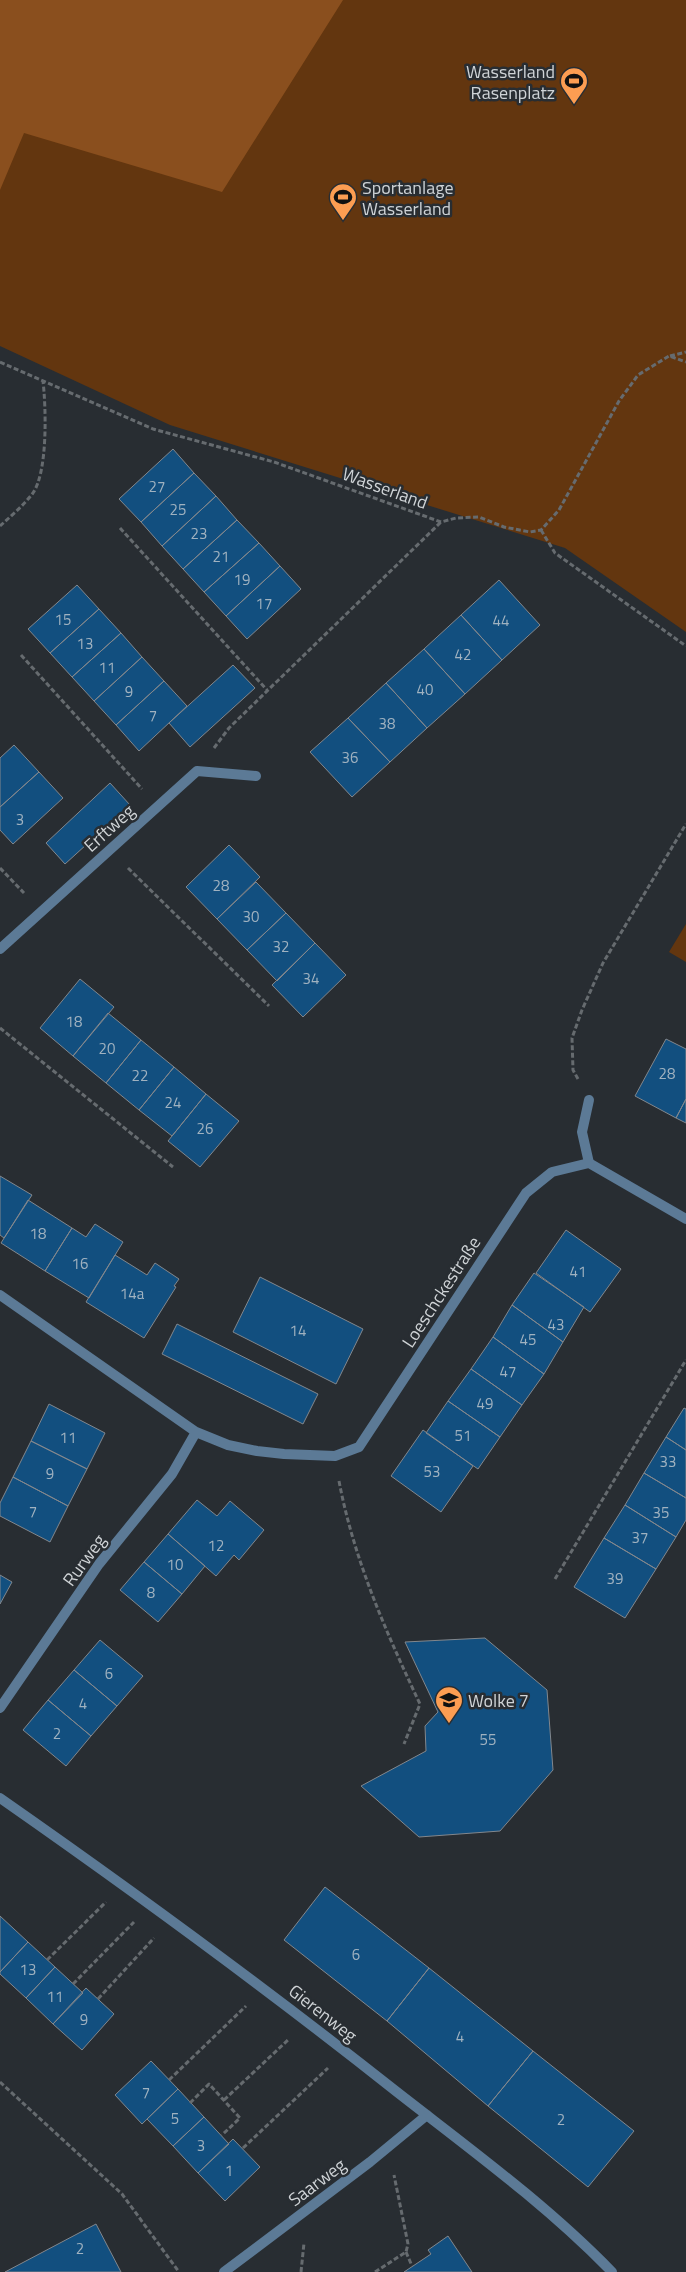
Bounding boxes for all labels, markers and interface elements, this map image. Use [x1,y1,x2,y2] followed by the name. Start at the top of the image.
[466,58,555,106] place label: Wasserland Rasenplatz
[559,66,589,105] sports icon: Wasserland Rasenplatz
[362,174,454,222] place label: Sportanlage Wasserland
[328,182,358,221] sports icon: Sportanlage Wasserland
[339,460,431,516] street label: Wasserland
[149,475,165,498] house number: 27
[170,498,186,521] house number: 25
[191,522,207,545] house number: 23
[213,545,229,568] house number: 21
[234,568,250,591] house number: 19
[256,592,272,615] house number: 17
[55,608,71,631] house number: 15
[493,609,509,632] house number: 44
[77,632,93,655] house number: 13
[455,643,471,666] house number: 42
[99,656,115,679] house number: 11
[417,678,433,701] house number: 40
[125,680,133,703] house number: 9
[149,704,157,727] house number: 7
[379,712,395,735] house number: 38
[342,746,358,769] house number: 36
[78,798,140,858] street label: Erftweg
[16,808,24,831] house number: 3
[213,874,229,897] house number: 28
[243,905,259,928] house number: 30
[273,935,289,958] house number: 32
[303,967,319,990] house number: 34
[66,1010,82,1033] house number: 18
[99,1037,115,1060] house number: 20
[659,1062,675,1085] house number: 28
[132,1064,148,1087] house number: 22
[165,1091,181,1114] house number: 24
[197,1117,213,1140] house number: 26
[30,1222,46,1245] house number: 18
[395,1231,487,1353] street label: Loeschckestraße
[72,1252,88,1275] house number: 16
[570,1260,586,1283] house number: 41
[120,1282,145,1305] house number: 14a
[548,1313,564,1336] house number: 43
[290,1319,306,1342] house number: 14
[520,1328,536,1351] house number: 45
[500,1360,516,1383] house number: 47
[477,1392,493,1415] house number: 49
[455,1424,471,1447] house number: 51
[60,1426,76,1449] house number: 11
[660,1450,676,1473] house number: 33
[424,1460,440,1483] house number: 53
[46,1462,54,1485] house number: 9
[29,1500,37,1523] house number: 7
[653,1501,669,1524] house number: 35
[632,1526,648,1549] house number: 37
[56,1528,112,1592] street label: Rurweg
[208,1534,224,1557] house number: 12
[167,1553,183,1576] house number: 10
[607,1567,623,1590] house number: 39
[147,1581,155,1604] house number: 8
[105,1662,113,1685] house number: 6
[434,1685,464,1724] school or university icon: Wolke 7
[468,1687,529,1714] place label: Wolke 7
[79,1692,87,1715] house number: 4
[53,1722,61,1745] house number: 2
[480,1728,496,1751] house number: 55
[352,1943,360,1966] house number: 6
[20,1958,36,1981] house number: 13
[283,1977,363,2049] street label: Gierenweg
[47,1985,63,2008] house number: 11
[80,2008,88,2031] house number: 9
[456,2025,464,2048] house number: 4
[142,2081,150,2104] house number: 7
[171,2107,179,2130] house number: 5
[557,2108,565,2131] house number: 2
[197,2134,205,2157] house number: 3
[283,2151,351,2213] street label: Saarweg
[225,2159,233,2182] house number: 1
[76,2237,84,2260] house number: 2

